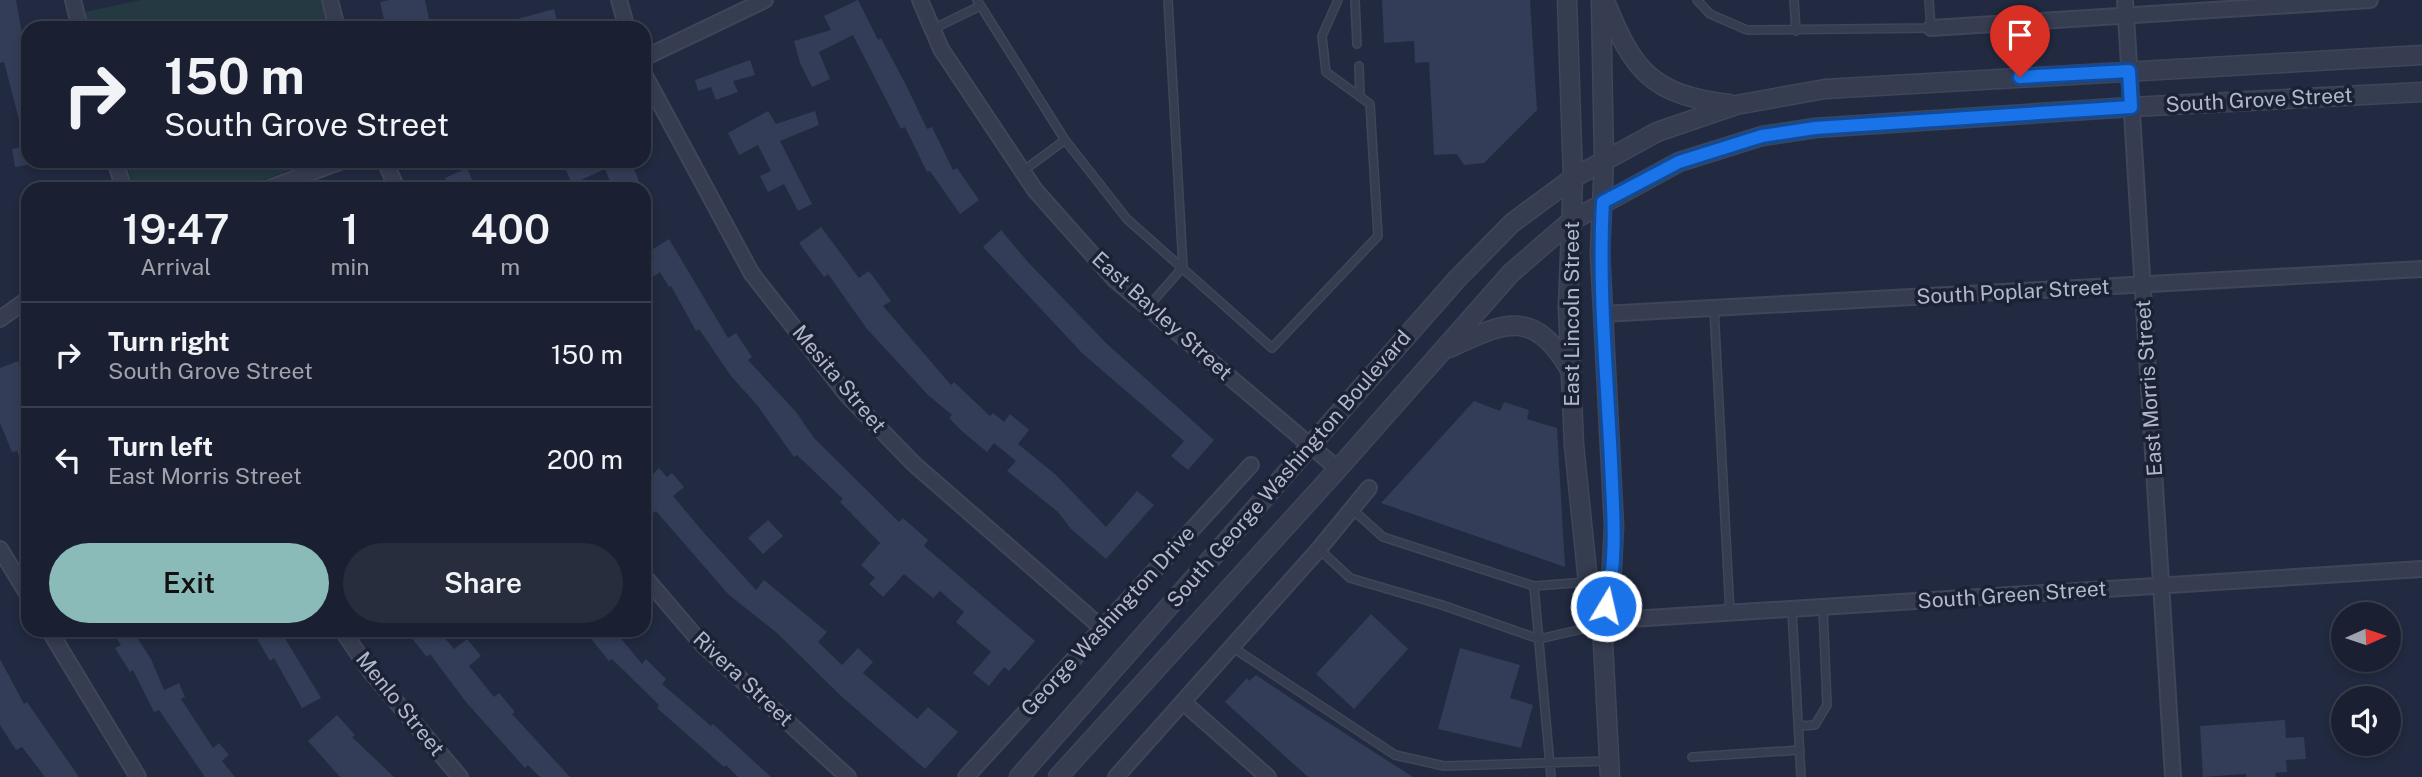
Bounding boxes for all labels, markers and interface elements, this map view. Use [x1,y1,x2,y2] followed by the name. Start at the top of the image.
[1990,5,2050,77] pin
[2001,16,2039,54] icon: arrive
[164,47,305,105] text: 150 m
[49,49,140,140] icon: right
[2165,82,2353,117] street label: South Grove Street
[164,106,449,143] text: South Grove Street
[122,204,230,253] text: 19:47
[341,204,359,253] text: 1
[470,204,550,253] text: 400
[1559,221,1584,407] street label: East Lincoln Street
[1087,246,1238,385] street label: East Bayley Street
[140,253,211,280] text: Arrival
[330,253,370,280] text: min
[500,253,520,280] text: m
[1916,274,2110,309] street label: South Poplar Street
[2130,299,2167,477] street label: East Morris Street
[787,320,891,437] street label: Mesita Street
[1161,325,1416,612] street label: South George Washington Boulevard
[108,326,230,357] text: Turn right
[49,336,87,374] icon: right
[551,339,623,370] text: 150 m
[108,357,313,384] text: South Grove Street
[108,431,213,462] text: Turn left
[49,441,87,479] icon: left
[547,444,623,475] text: 200 m
[108,462,302,489] text: East Morris Street
[1016,520,1200,721] street label: George Washington Drive
[49,543,329,623] button: Exit
[343,543,623,623] button: Share
[1569,569,1643,643] position arrow
[1917,575,2107,614] street label: South Green Street
[2331,602,2401,672] north arrow
[2331,602,2401,756] map controls
[688,626,798,731] street label: Rivera Street
[351,647,450,761] street label: Menlo Street
[2331,686,2401,756] button: sound

